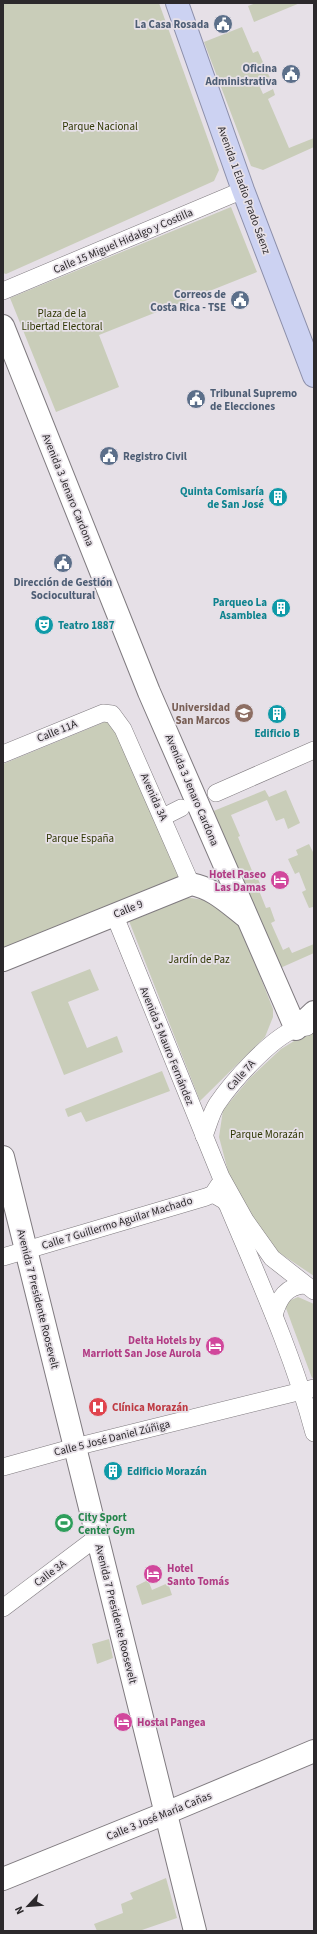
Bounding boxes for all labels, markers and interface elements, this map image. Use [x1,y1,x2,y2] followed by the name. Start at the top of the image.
[212,13,234,35] public building icon: La Casa Rosada
[135,17,209,32] place label: La Casa Rosada
[204,61,277,89] place label: Oficina Administrativa
[280,63,302,85] public building icon: Oficina Administrativa
[62,119,138,134] park label: Parque Nacional
[214,124,274,256] street label: Avenida 1 Eladio Prado Sáenz
[51,205,195,277] street label: Calle 15 Miguel Hidalgo y Costilla
[150,287,226,315] place label: Correos de Costa Rica - TSE
[229,289,251,311] public building icon: Correos de Costa Rica - TSE
[21,306,103,334] park label: Plaza de la Libertad Electoral
[210,386,297,414] place label: Tribunal Supremo de Elecciones
[185,388,207,410] public building icon: Tribunal Supremo de Elecciones
[39,432,97,548] street label: Avenida 3 Jenaro Cardona
[98,445,120,467] public building icon: Registro Civil
[123,449,188,464] place label: Registro Civil
[180,484,264,512] place label: Quinta Comisaría de San José
[267,486,289,508] building icon: Quinta Comisaría de San José
[52,552,74,574] public building icon: Dirección de Gestión Sociocultural
[14,575,112,603] place label: Dirección de Gestión Sociocultural
[213,595,267,623] place label: Parqueo La Asamblea
[270,597,292,619] building icon: Parqueo La Asamblea
[33,614,55,636] theatre icon: Teatro 1887
[58,618,115,633] place label: Teatro 1887
[171,700,230,728] place label: Universidad San Marcos
[233,702,255,724] school or university icon: Universidad San Marcos
[266,703,288,725] building icon: Edificio B
[35,716,79,746] street label: Calle 11A
[254,726,300,741] place label: Edificio B
[162,732,222,848] street label: Avenida 3 Jenaro Cardona
[137,771,171,823] street label: Avenida 3A
[46,831,114,846] park label: Parque España
[209,867,266,895] place label: Hotel Paseo Las Damas
[269,869,291,891] hotel icon: Hotel Paseo Las Damas
[111,896,145,922] street label: Calle 9
[168,952,230,967] park label: Jardín de Paz
[136,985,198,1108] street label: Avenida 5 Mauro Fernández
[223,1056,259,1094] street label: Calle 7A
[230,1127,304,1142] park label: Parque Morazán
[40,1193,194,1253] street label: Calle 7 Guillermo Aguilar Machado
[13,1228,63,1371] street label: Avenida 7 Presidente Roosevelt
[82,1333,201,1361] place label: Delta Hotels by Marriott San Jose Aurola
[204,1335,226,1357] hotel icon: Delta Hotels by Marriott San Jose Aurola
[87,1396,109,1418] hospital icon: Clínica Morazán
[112,1400,188,1415] place label: Clínica Morazán
[52,1416,172,1460] street label: Calle 5 José Daniel Zúñiga
[102,1460,124,1482] building icon: Edificio Morazán
[127,1464,207,1479] place label: Edificio Morazán
[78,1510,135,1538] place label: City Sport Center Gym
[53,1512,75,1534] sports icon: City Sport Center Gym
[91,1543,141,1686] street label: Avenida 7 Presidente Roosevelt
[31,1556,69,1590] street label: Calle 3A
[167,1561,229,1589] place label: Hotel Santo Tomás
[142,1563,164,1585] hotel icon: Hotel Santo Tomás
[112,1711,134,1733] hotel icon: Hostal Pangea
[137,1715,206,1730] place label: Hostal Pangea
[104,1788,214,1844] street label: Calle 3 José María Cañas
[8,1886,48,1926] north arrow
[11,1904,28,1917] text: N

